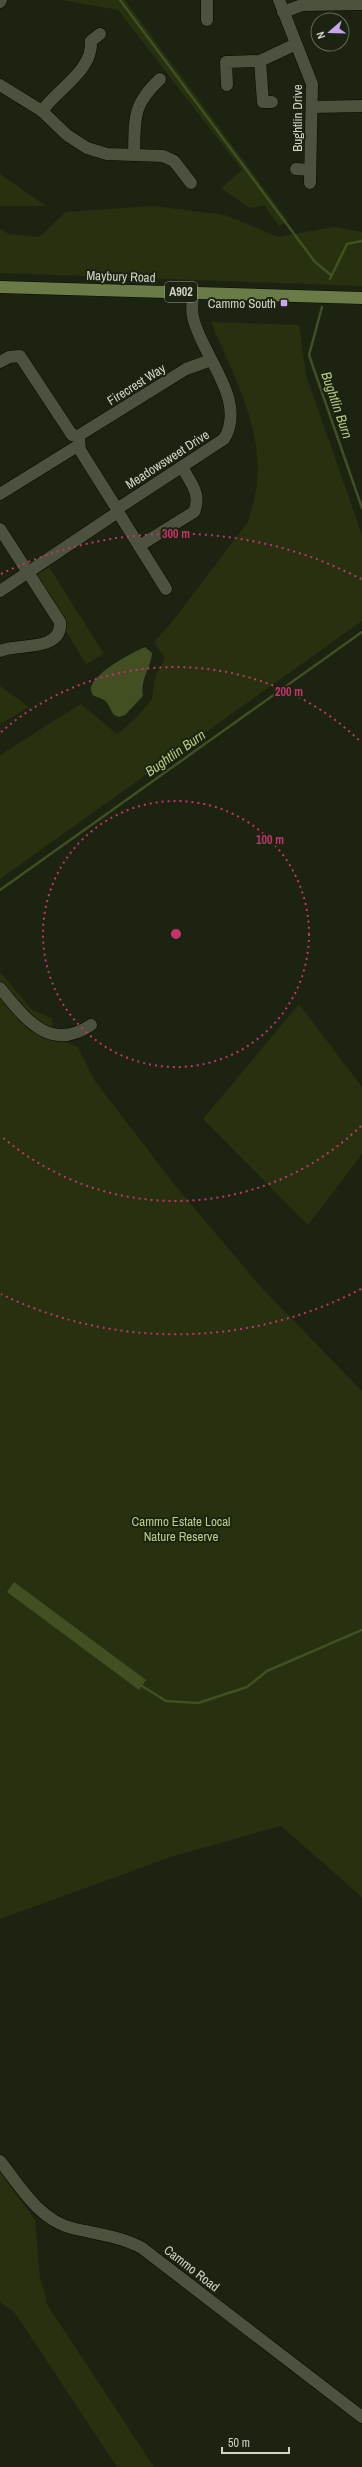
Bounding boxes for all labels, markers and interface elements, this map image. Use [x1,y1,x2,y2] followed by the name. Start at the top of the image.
[310,12,350,52] north arrow
[313,30,328,41] text: N
[289,84,306,152] street label: Bughtlin Drive
[86,267,156,286] street label: Maybury Road
[165,282,197,302] road number: A902
[208,295,276,312] place label: Cammo South
[279,298,289,308] marker: Cammo South
[104,359,169,409] street label: Firecrest Way
[317,369,357,441] water label: Bughtlin Burn
[122,426,212,493] street label: Meadowsweet Drive
[162,526,190,542] text: 300 m
[275,684,303,700] text: 200 m
[141,726,209,780] water label: Bughtlin Burn
[256,832,284,848] text: 100 m
[169,927,183,941] centre of rings
[132,1513,230,1545] park label: Cammo Estate Local Nature Reserve
[161,2241,223,2295] street label: Cammo Road
[222,2429,289,2455] scale bar
[228,2435,250,2451] text: 50 m

